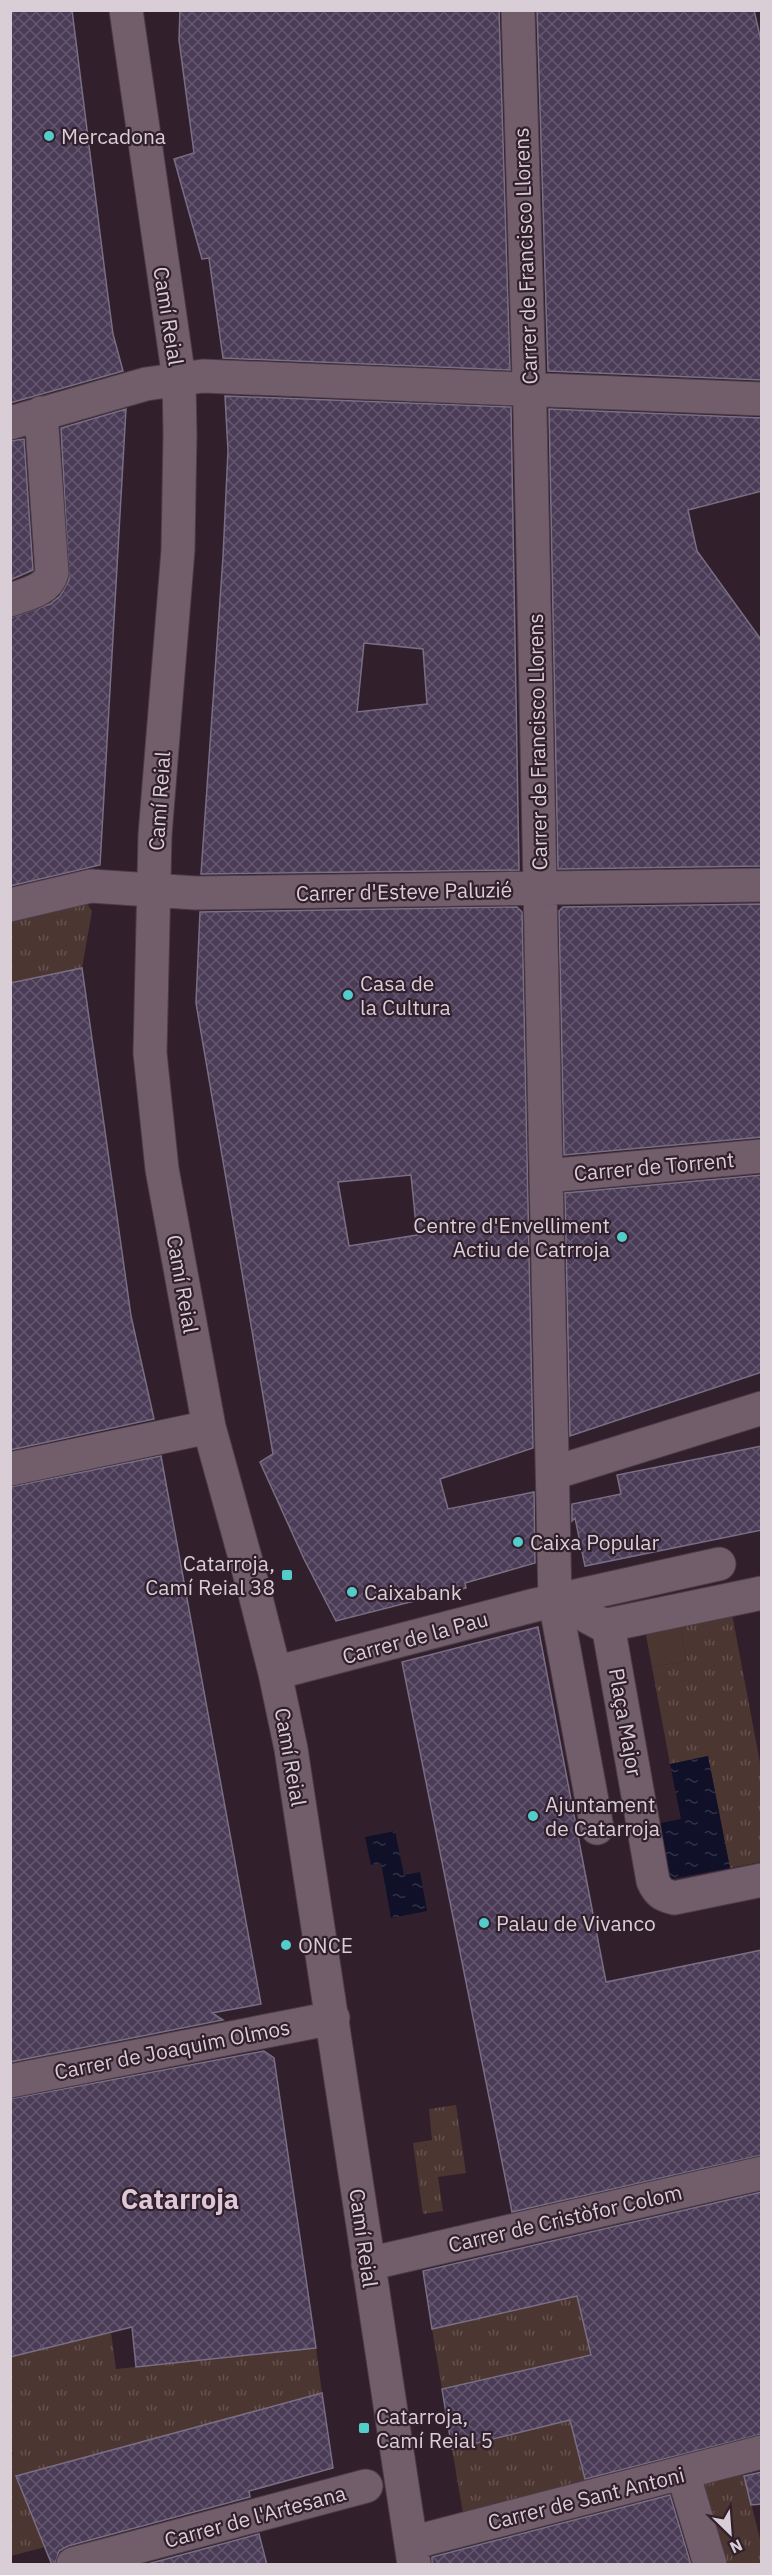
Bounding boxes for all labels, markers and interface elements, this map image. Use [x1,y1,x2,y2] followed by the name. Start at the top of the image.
[61,122,166,150] place label: Mercadona
[507,127,543,385] street label: Carrer de Francisco Llorens
[42,129,56,143] marker: Mercadona
[147,265,191,368] street label: Camí Reial
[521,613,553,871] street label: Carrer de Francisco Llorens
[142,750,176,852] street label: Camí Reial
[296,875,512,907] street label: Carrer d'Esteve Paluzié
[360,969,451,1021] place label: Casa de la Cultura
[341,988,355,1002] marker: Casa de la Cultura
[573,1145,735,1187] street label: Carrer de Torrent
[413,1211,610,1263] place label: Centre d'Envelliment Actiu de Catrroja
[615,1230,629,1244] marker: Centre d'Envelliment Actiu de Catrroja
[161,1233,205,1336] street label: Camí Reial
[530,1528,659,1556] place label: Caixa Popular
[511,1535,525,1549] marker: Caixa Popular
[145,1549,275,1601] place label: Catarroja, Camí Reial 38
[280,1568,294,1582] marker: Catarroja, Camí Reial 38
[364,1578,462,1606] place label: Caixabank
[345,1585,359,1599] marker: Caixabank
[339,1604,491,1670] street label: Carrer de la Pau
[603,1666,649,1779] street label: Plaça Major
[269,1706,313,1809] street label: Camí Reial
[545,1790,660,1842] place label: Ajuntament de Catarroja
[526,1809,540,1823] marker: Ajuntament de Catarroja
[496,1909,656,1937] place label: Palau de Vivanco
[477,1916,491,1930] marker: Palau de Vivanco
[298,1931,353,1959] place label: ONCE
[279,1938,293,1952] marker: ONCE
[52,2012,292,2086] street label: Carrer de Joaquim Olmos
[445,2177,685,2259] street label: Carrer de Cristòfor Colom
[121,2181,239,2216] district label: Catarroja
[343,2187,385,2290] street label: Camí Reial
[376,2402,493,2454] place label: Catarroja, Camí Reial 5
[357,2421,371,2435] marker: Catarroja, Camí Reial 5
[485,2460,687,2536] street label: Carrer de Sant Antoni
[161,2478,349,2554] street label: Carrer de l'Artesana
[700,2503,760,2563] north arrow
[727,2535,746,2558] text: N

